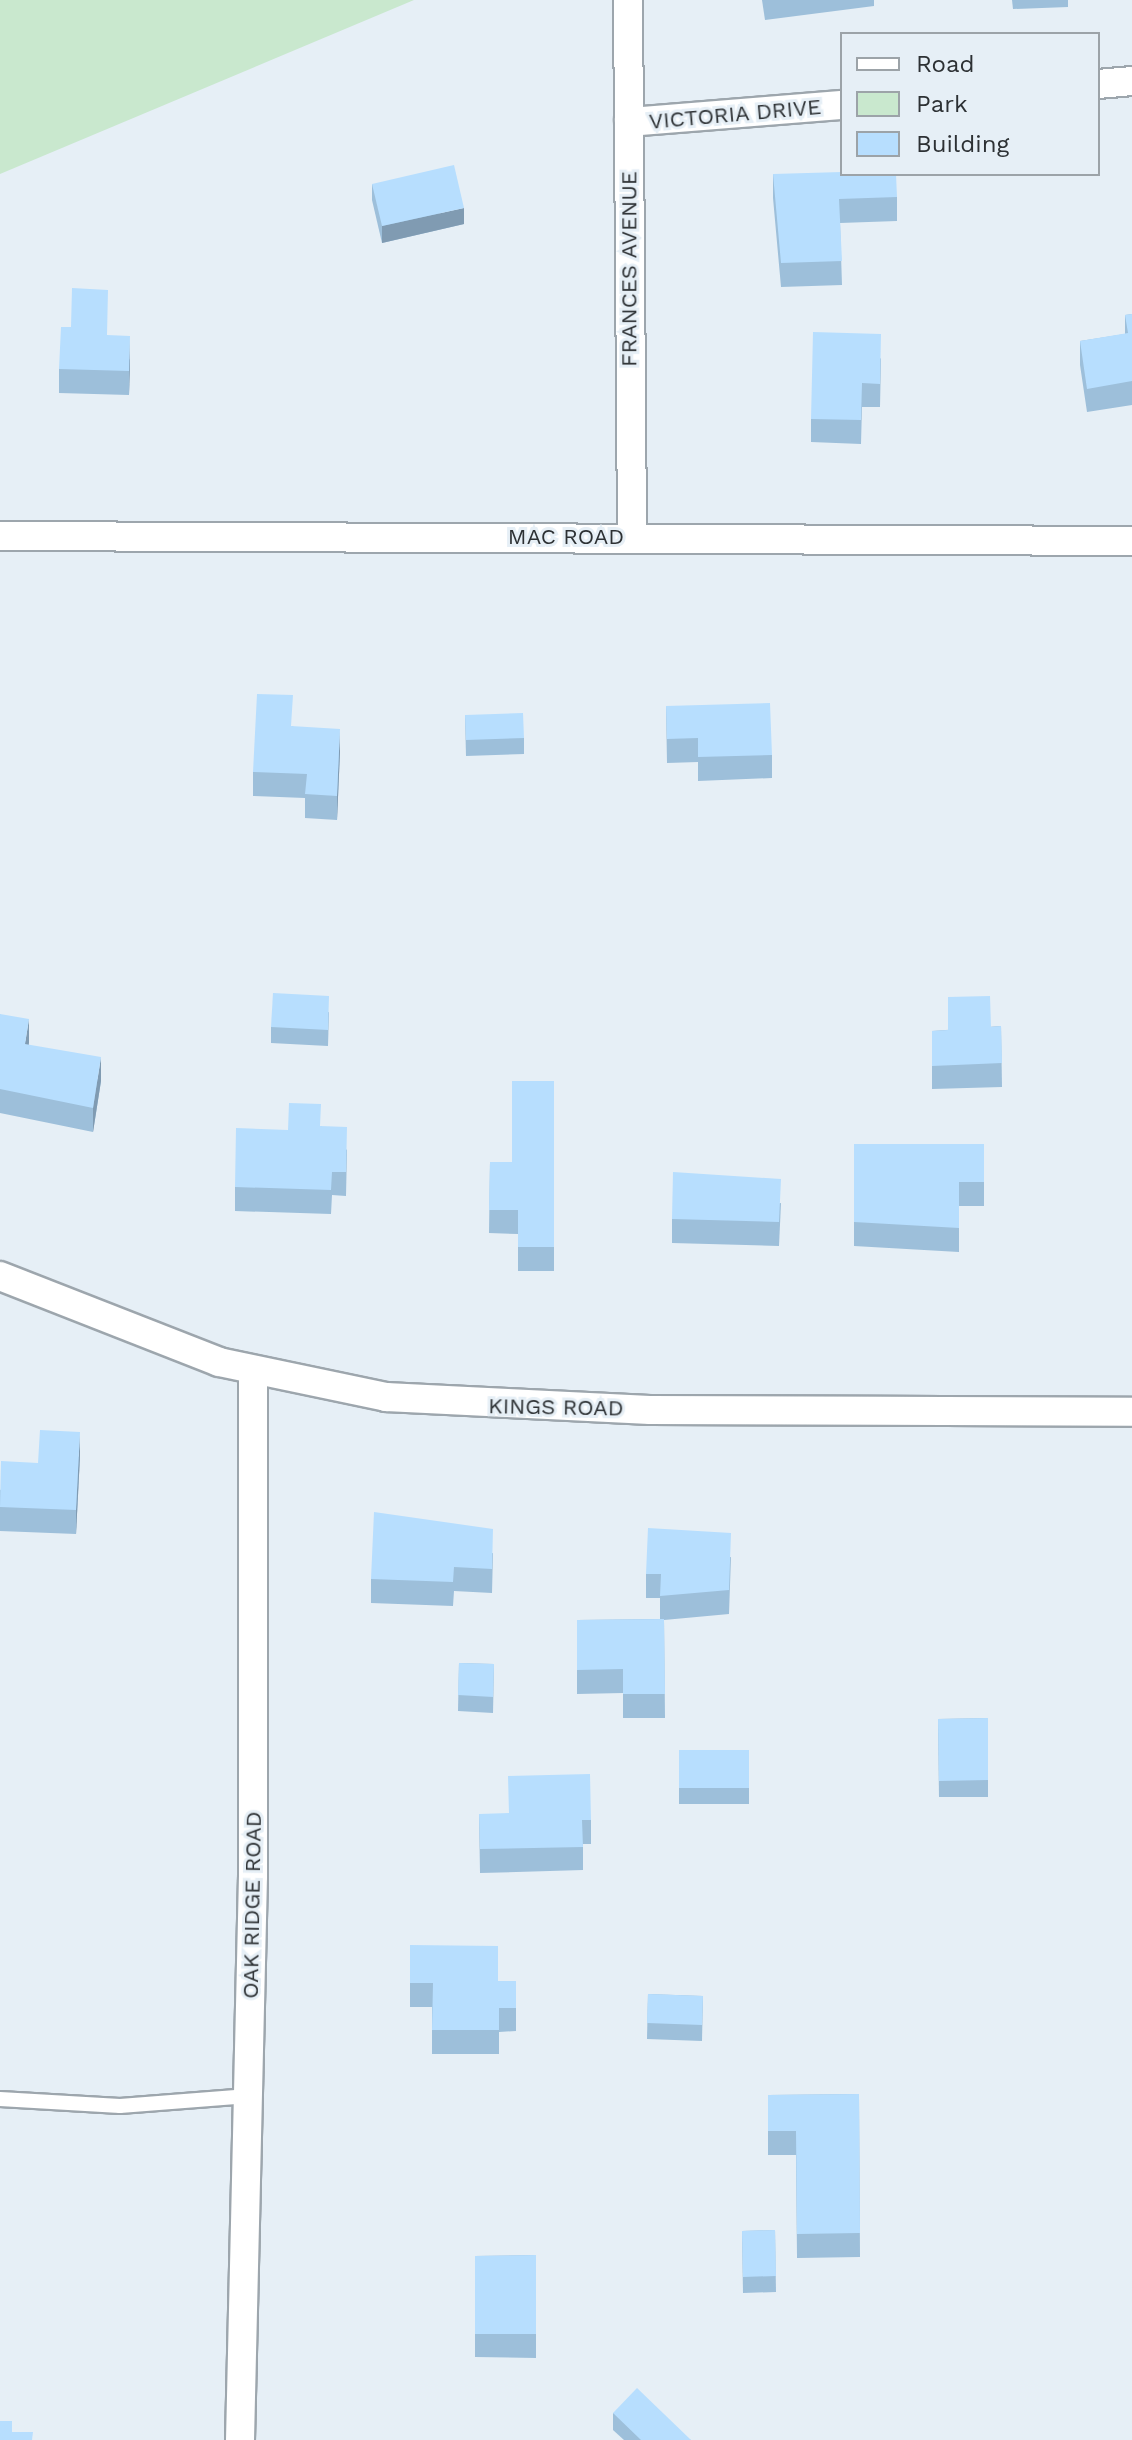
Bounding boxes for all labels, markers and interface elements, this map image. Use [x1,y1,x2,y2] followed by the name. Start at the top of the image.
[840,32,1100,176] legend
[916,50,975,78] text: Road
[916,90,968,118] text: Park
[647,93,823,135] street label: VICTORIA DRIVE
[916,130,1009,158] text: Building
[616,171,642,367] street label: FRANCES AVENUE
[508,524,624,550] street label: MAC ROAD
[488,1393,624,1421] street label: KINGS ROAD
[237,1811,267,1999] street label: OAK RIDGE ROAD

